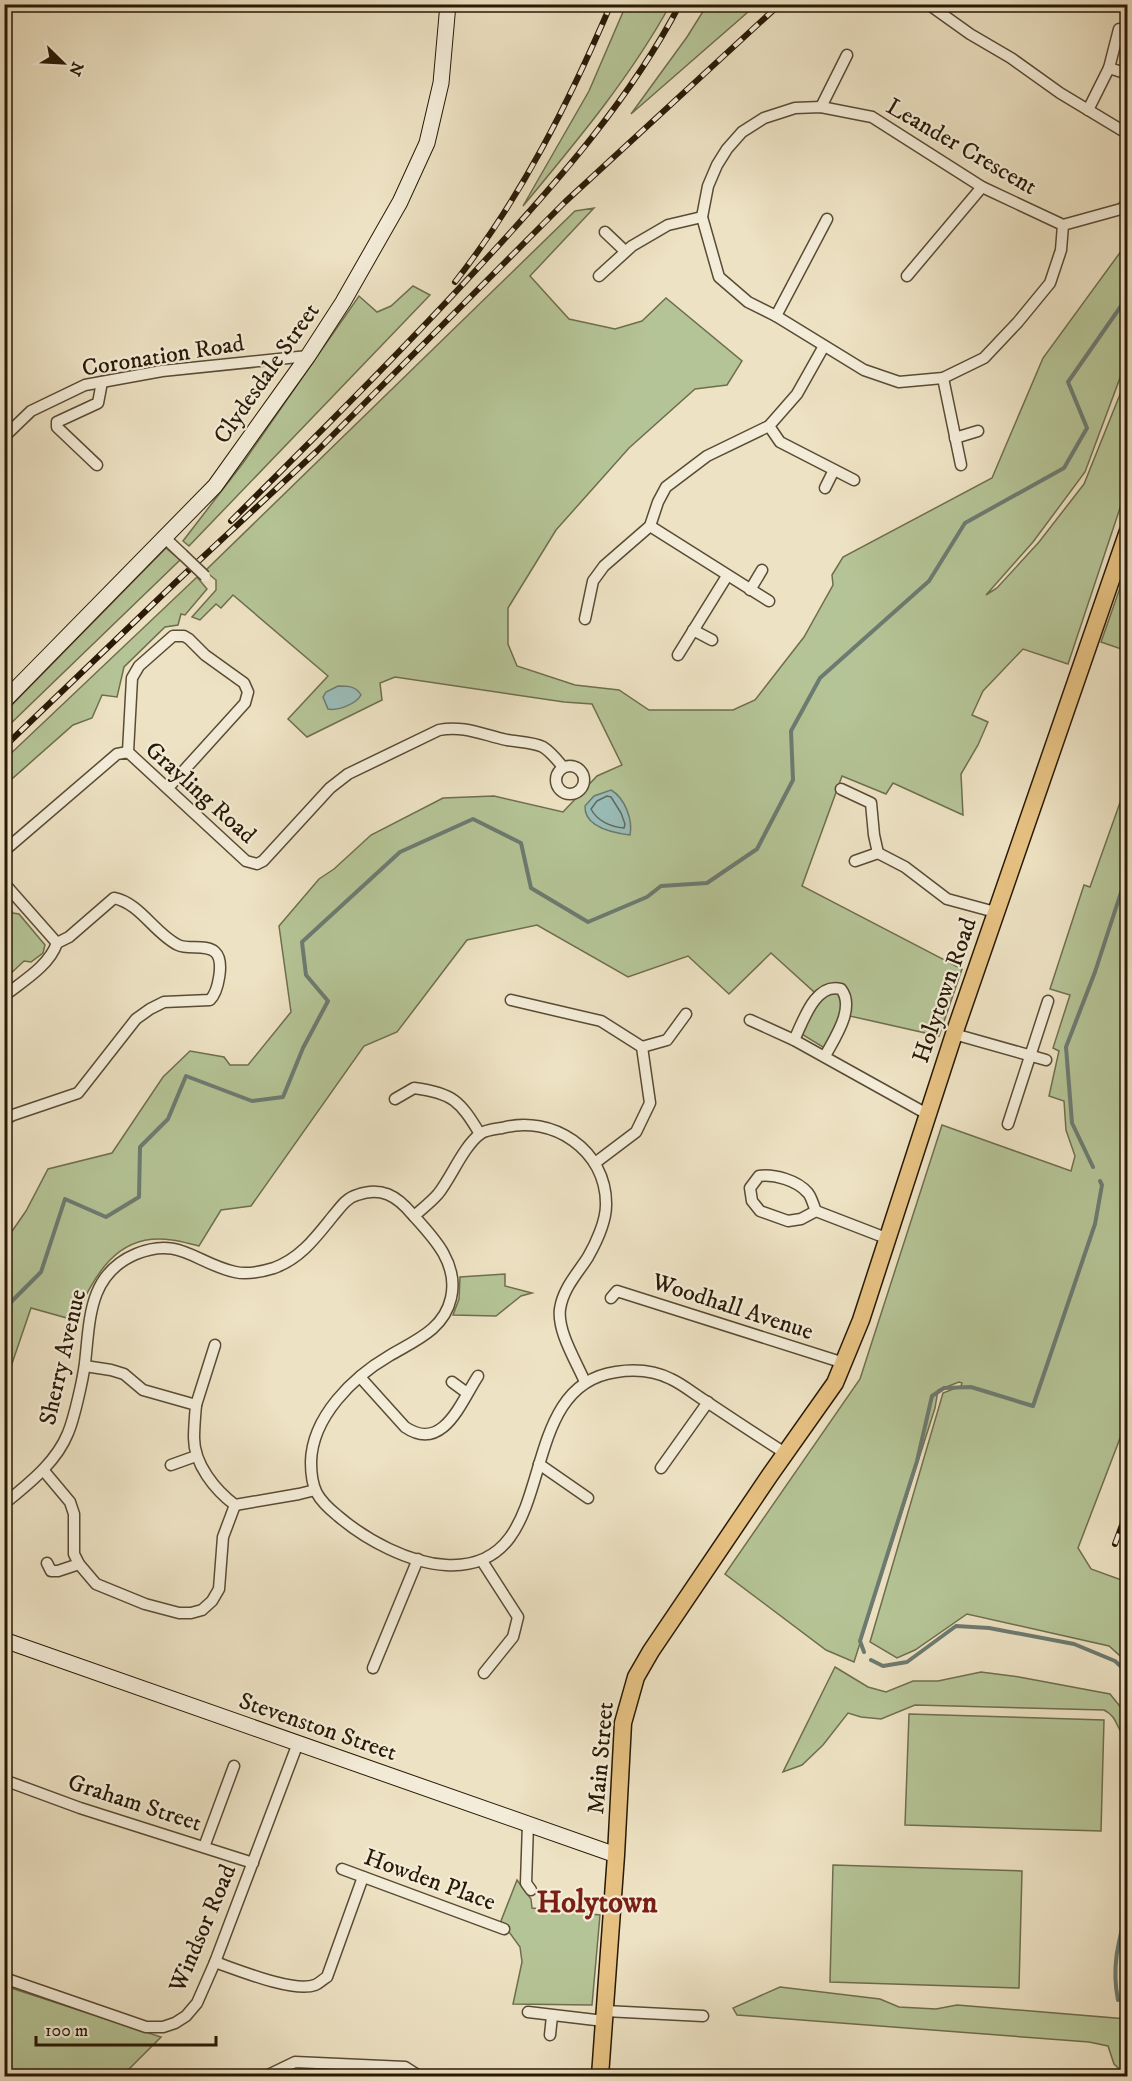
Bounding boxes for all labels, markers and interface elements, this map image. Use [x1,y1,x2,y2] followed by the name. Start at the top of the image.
[33,33,93,93] north arrow
[64,59,88,79] text: N
[881,92,1042,202] street label: Leander Crescent
[207,297,327,450] street label: Clydesdale Street
[80,328,246,384] street label: Coronation Road
[139,735,262,850] street label: Grayling Road
[906,914,984,1067] street label: Holytown Road
[647,1266,817,1347] street label: Woodhall Avenue
[33,1286,93,1428] street label: Sherry Avenue
[235,1686,401,1768] street label: Stevenston Street
[581,1700,621,1816] street label: Main Street
[64,1767,206,1839] street label: Graham Street
[360,1842,500,1918] street label: Howden Place
[162,1860,243,1998] street label: Windsor Road
[536,1885,658,1922] district label: Holytown
[36,2009,216,2047] scale bar
[45,2020,88,2042] text: 100 m

